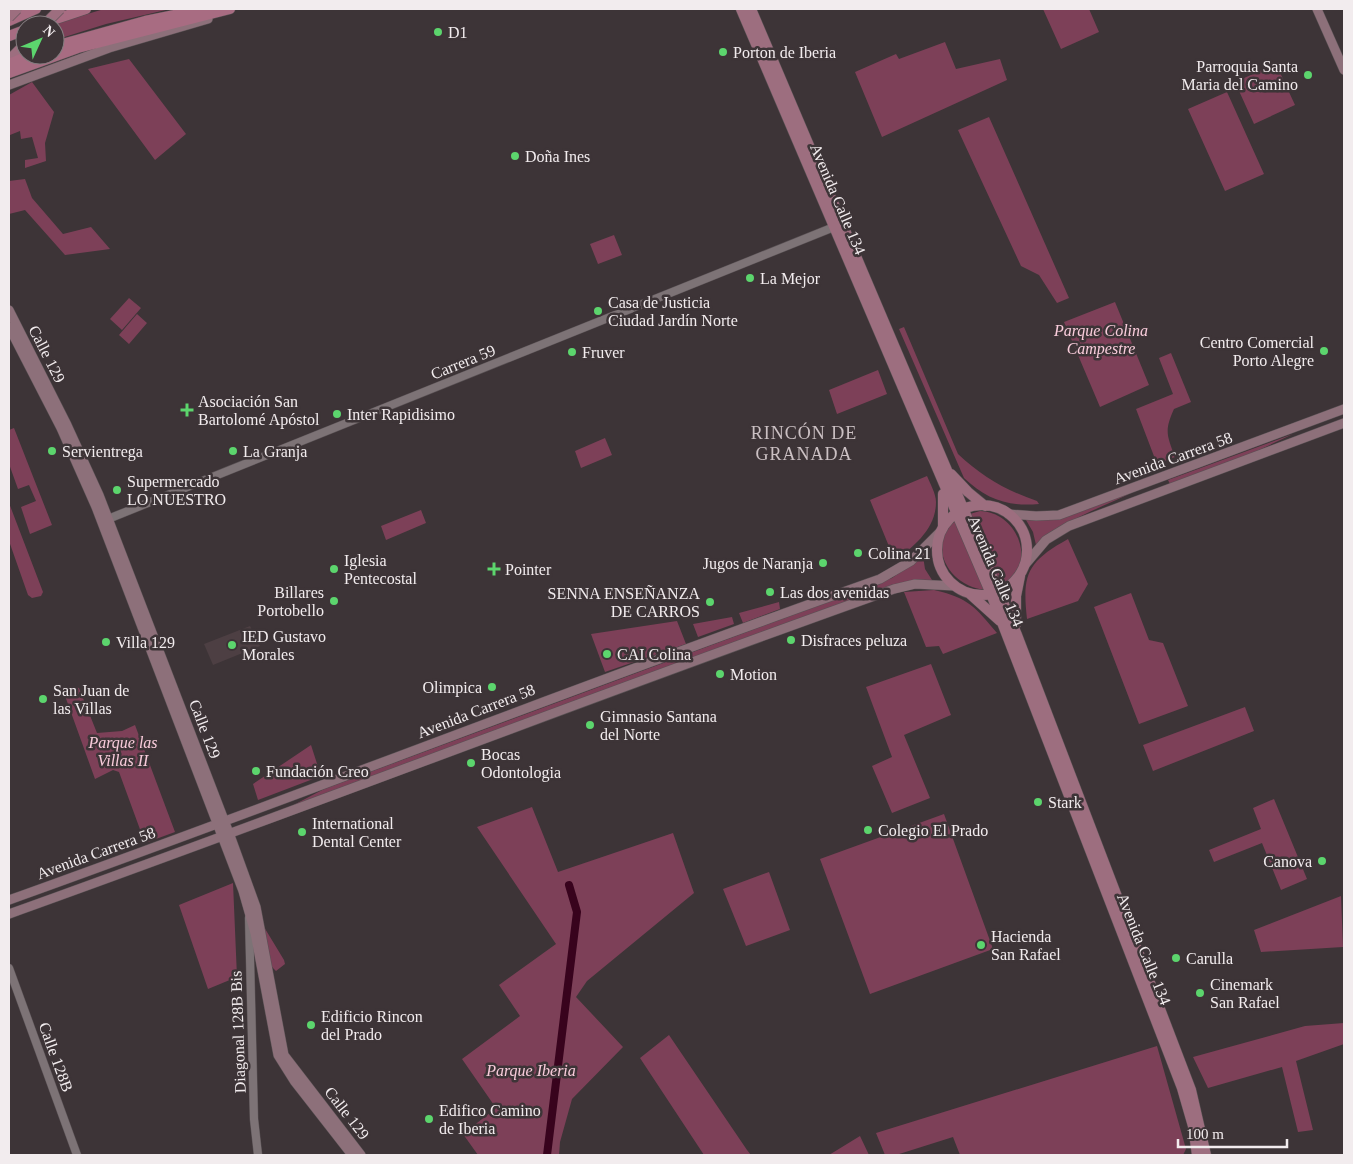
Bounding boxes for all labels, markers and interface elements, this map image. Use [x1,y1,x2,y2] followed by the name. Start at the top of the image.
[15,15,65,65] north arrow
[40,22,58,40] text: N
[448,24,468,41] place label: D1
[432,26,444,38] marker: D1
[733,44,836,61] place label: Porton de Iberia
[717,46,729,58] marker: Porton de Iberia
[1182,58,1298,93] place label: Parroquia Santa Maria del Camino
[1302,69,1314,81] marker: Parroquia Santa Maria del Camino
[807,141,869,257] street label: Avenida Calle 134
[525,148,590,165] place label: Doña Ines
[509,150,521,162] marker: Doña Ines
[760,270,821,288] place label: La Mejor
[744,272,756,284] marker: La Mejor
[608,294,738,329] place label: Casa de Justicia Ciudad Jardín Norte
[592,305,604,317] marker: Casa de Justicia Ciudad Jardín Norte
[1053,322,1148,358] park label: Parque Colina Campestre
[25,323,69,385] street label: Calle 129
[1200,334,1315,370] place label: Centro Comercial Porto Alegre
[428,341,498,383] street label: Carrera 59
[582,344,625,361] place label: Fruver
[1318,345,1330,357] marker: Centro Comercial Porto Alegre
[566,346,578,358] marker: Fruver
[198,393,320,429] place label: Asociación San Bartolomé Apóstol
[180,403,194,417] marker: Asociación San Bartolomé Apóstol
[347,406,455,424] place label: Inter Rapidisimo
[331,408,343,420] marker: Inter Rapidisimo
[751,422,857,464] district label: RINCÓN DE GRANADA
[1111,429,1235,487] street label: Avenida Carrera 58
[62,443,143,461] place label: Servientrega
[243,443,307,461] place label: La Granja
[46,445,58,457] marker: Servientrega
[227,445,239,457] marker: La Granja
[127,473,226,508] place label: Supermercado LO NUESTRO
[111,484,123,496] marker: Supermercado LO NUESTRO
[965,513,1027,629] street label: Avenida Calle 134
[868,545,931,562] place label: Colina 21
[852,547,864,559] marker: Colina 21
[344,552,417,587] place label: Iglesia Pentecostal
[703,555,813,573] place label: Jugos de Naranja
[817,557,829,569] marker: Jugos de Naranja
[505,561,552,578] place label: Pointer
[487,562,501,576] marker: Pointer
[328,563,340,575] marker: Iglesia Pentecostal
[257,584,324,619] place label: Billares Portobello
[780,584,889,601] place label: Las dos avenidas
[548,585,700,620] place label: SENNA ENSEÑANZA DE CARROS
[764,586,776,598] marker: Las dos avenidas
[328,595,340,607] marker: Billares Portobello
[704,596,716,608] marker: SENNA ENSEÑANZA DE CARROS
[242,628,326,663] place label: IED Gustavo Morales
[801,632,907,650] place label: Disfraces peluza
[116,634,175,651] place label: Villa 129
[785,634,797,646] marker: Disfraces peluza
[100,636,112,648] marker: Villa 129
[226,639,238,651] marker: IED Gustavo Morales
[617,646,691,663] place label: CAI Colina
[601,648,613,660] marker: CAI Colina
[730,666,777,683] place label: Motion
[714,668,726,680] marker: Motion
[422,679,482,697] place label: Olimpica
[415,681,537,741] street label: Avenida Carrera 58
[486,681,498,693] marker: Olimpica
[53,682,129,717] place label: San Juan de las Villas
[37,693,49,705] marker: San Juan de las Villas
[186,697,224,761] street label: Calle 129
[600,708,717,743] place label: Gimnasio Santana del Norte
[584,719,596,731] marker: Gimnasio Santana del Norte
[87,734,158,769] park label: Parque las Villas II
[481,746,561,782] place label: Bocas Odontologia
[465,757,477,769] marker: Bocas Odontologia
[266,763,369,780] place label: Fundación Creo
[250,765,262,777] marker: Fundación Creo
[1048,794,1082,811] place label: Stark
[1032,796,1044,808] marker: Stark
[312,815,402,850] place label: International Dental Center
[878,822,988,840] place label: Colegio El Prado
[34,824,158,882] street label: Avenida Carrera 58
[862,824,874,836] marker: Colegio El Prado
[296,826,308,838] marker: International Dental Center
[1263,853,1312,870] place label: Canova
[1316,855,1328,867] marker: Canova
[1114,891,1174,1007] street label: Avenida Calle 134
[991,928,1061,963] place label: Hacienda San Rafael
[975,939,987,951] marker: Hacienda San Rafael
[1186,950,1233,967] place label: Carulla
[1170,952,1182,964] marker: Carulla
[227,970,250,1094] street label: Diagonal 128B Bis
[1210,976,1280,1011] place label: Cinemark San Rafael
[1194,987,1206,999] marker: Cinemark San Rafael
[321,1008,423,1043] place label: Edificio Rincon del Prado
[305,1019,317,1031] marker: Edificio Rincon del Prado
[36,1020,76,1094] street label: Calle 128B
[485,1062,576,1080] park label: Parque Iberia
[321,1083,373,1143] street label: Calle 129
[439,1102,541,1137] place label: Edifico Camino de Iberia
[423,1113,435,1125] marker: Edifico Camino de Iberia
[1178,1116,1287,1148] scale bar
[1186,1126,1224,1142] text: 100 m

